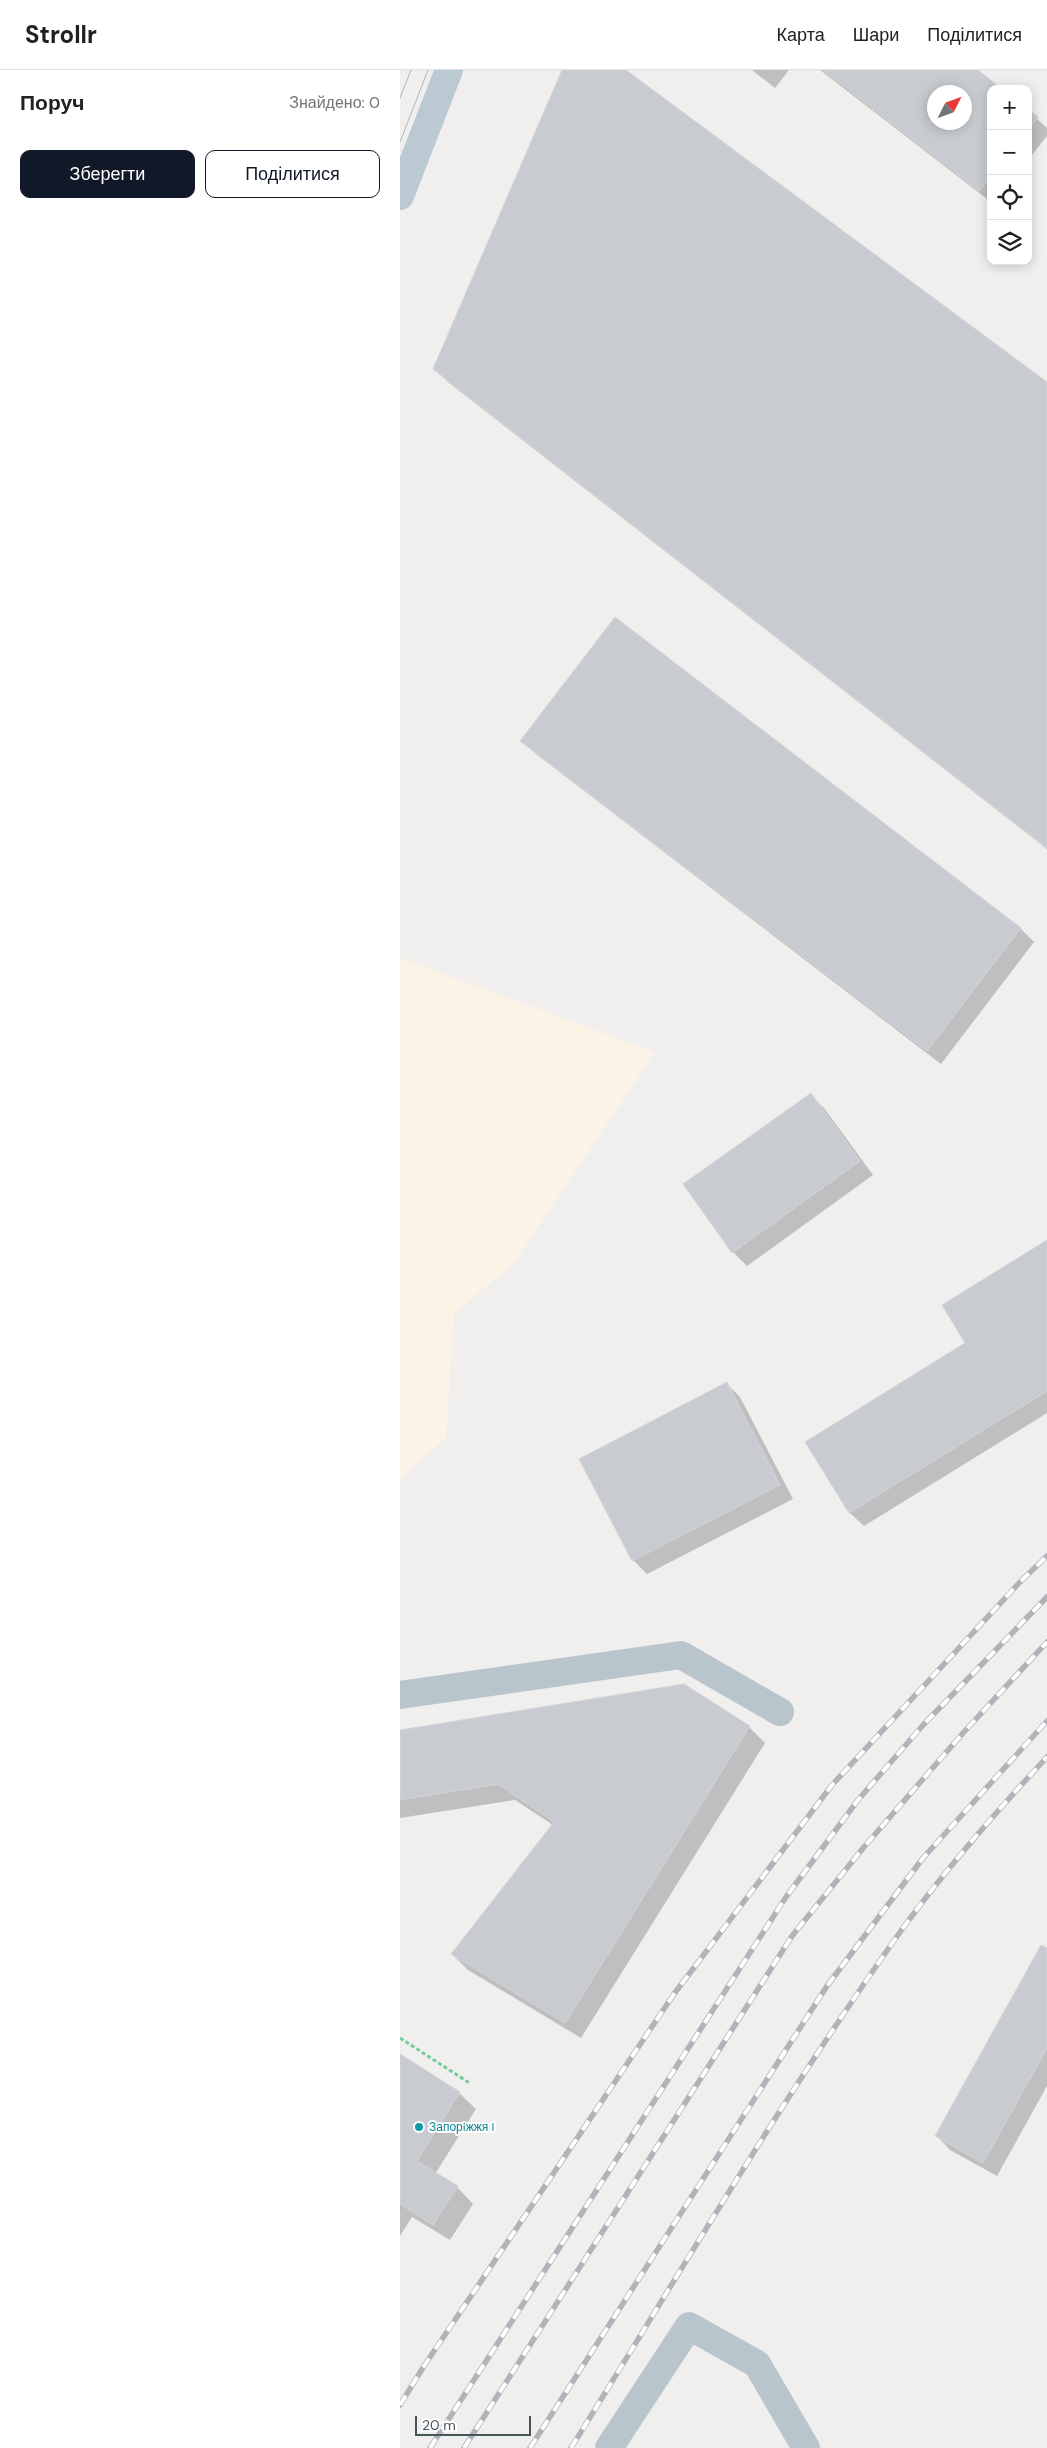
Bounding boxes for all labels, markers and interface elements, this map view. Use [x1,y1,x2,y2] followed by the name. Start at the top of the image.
[25,19,97,50] text: Strollr
[777,23,825,47] text: Карта
[853,23,899,47] text: Шари
[927,23,1022,47] text: Поділитися
[927,85,972,130] north arrow
[987,85,1032,265] map controls
[987,85,1032,130] button: +
[20,89,84,117] text: Поруч
[289,92,380,113] text: Знайдено: 0
[987,130,1032,175] button: −
[20,150,195,198] button: Зберегти
[205,150,380,198] button: Поділитися
[987,175,1032,220] button: locate
[987,220,1032,265] button: layers
[429,2119,494,2135] place label: Запорiжжя I
[413,2121,425,2133] marker: Запорiжжя I
[415,2413,531,2436] scale bar
[422,2416,456,2434] text: 20 m

